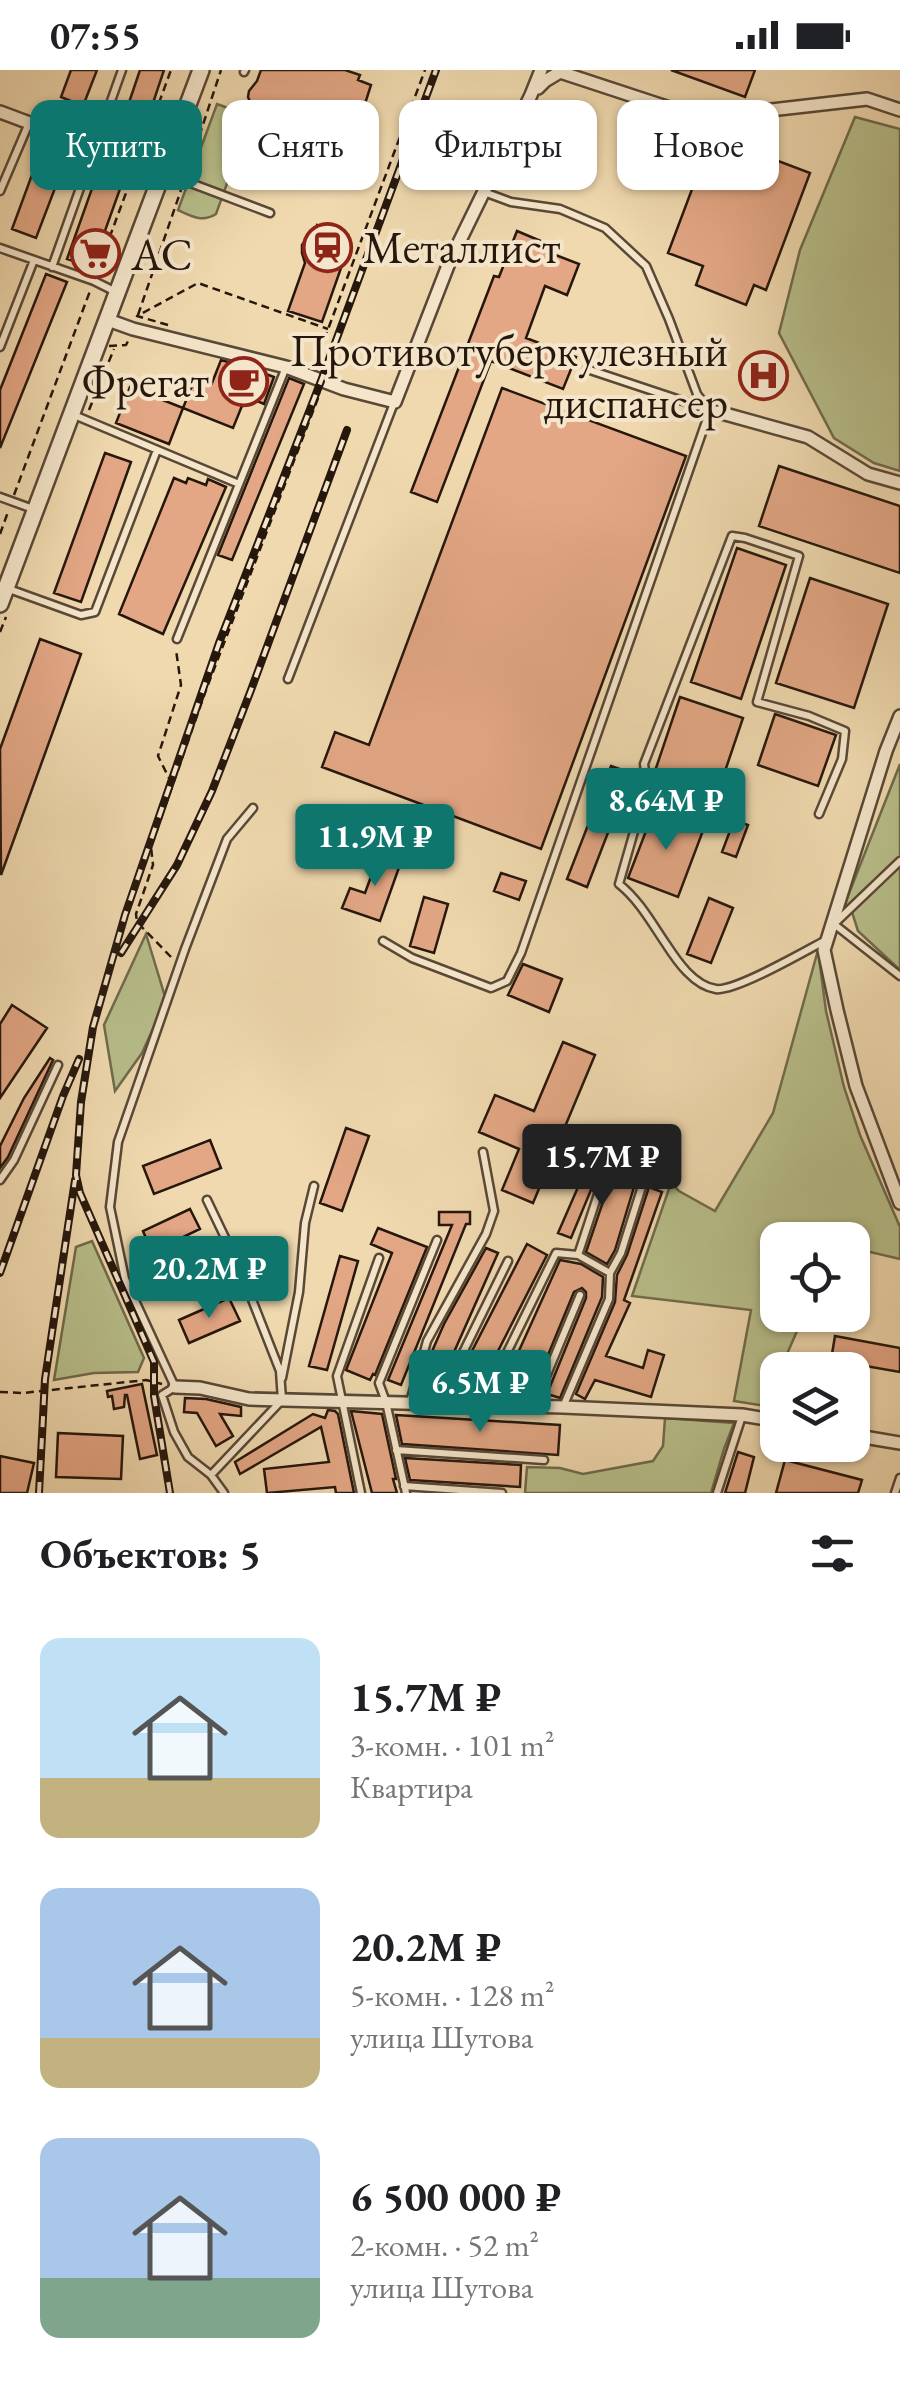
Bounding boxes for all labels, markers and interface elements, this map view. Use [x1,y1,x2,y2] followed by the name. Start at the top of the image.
[50,11,141,60] text: 07:55
[30,100,202,190] chip: Купить
[222,100,379,190] chip: Снять
[399,100,597,190] chip: Фильтры
[617,100,779,190] chip: Новое
[363,218,560,276] place label: Металлист
[302,221,354,273] station icon: Металлист
[130,225,193,283] place label: АС
[70,228,122,280] supermarket icon: АС
[290,321,728,431] place label: Противотуберкулезный диспансер
[737,350,789,402] hospital icon: Противотуберкулезный диспансер
[81,352,209,410] place label: Фрегат
[218,355,270,407] cafe icon: Фрегат
[574,768,758,853] pin: 8.64M ₽
[608,779,724,821] text: 8.64M ₽
[283,804,467,889] pin: 11.9M ₽
[317,815,433,857] text: 11.9M ₽
[510,1124,694,1209] pin: 15.7M ₽
[544,1135,660,1177] text: 15.7M ₽
[760,1222,870,1462] map controls
[760,1222,870,1332] button: locate
[117,1236,301,1321] pin: 20.2M ₽
[151,1247,267,1289] text: 20.2M ₽
[399,1350,561,1435] pin: 6.5M ₽
[760,1352,870,1462] button: layers
[431,1361,529,1403] text: 6.5M ₽
[40,1526,261,1581] text: Объектов: 5
[805,1526,860,1581] icon: filters
[350,1669,501,1724] text: 15.7M ₽
[120,1678,240,1798] icon: home
[350,1724,555,1766] text: 3-комн. · 101 m²
[350,1766,473,1808] text: Квартира
[350,1919,501,1974] text: 20.2M ₽
[120,1928,240,2048] icon: home
[350,1974,555,2016] text: 5-комн. · 128 m²
[350,2016,534,2058] text: улица Шутова
[350,2169,561,2224] text: 6 500 000 ₽
[120,2178,240,2298] icon: home
[350,2224,539,2266] text: 2-комн. · 52 m²
[350,2266,534,2308] text: улица Шутова

